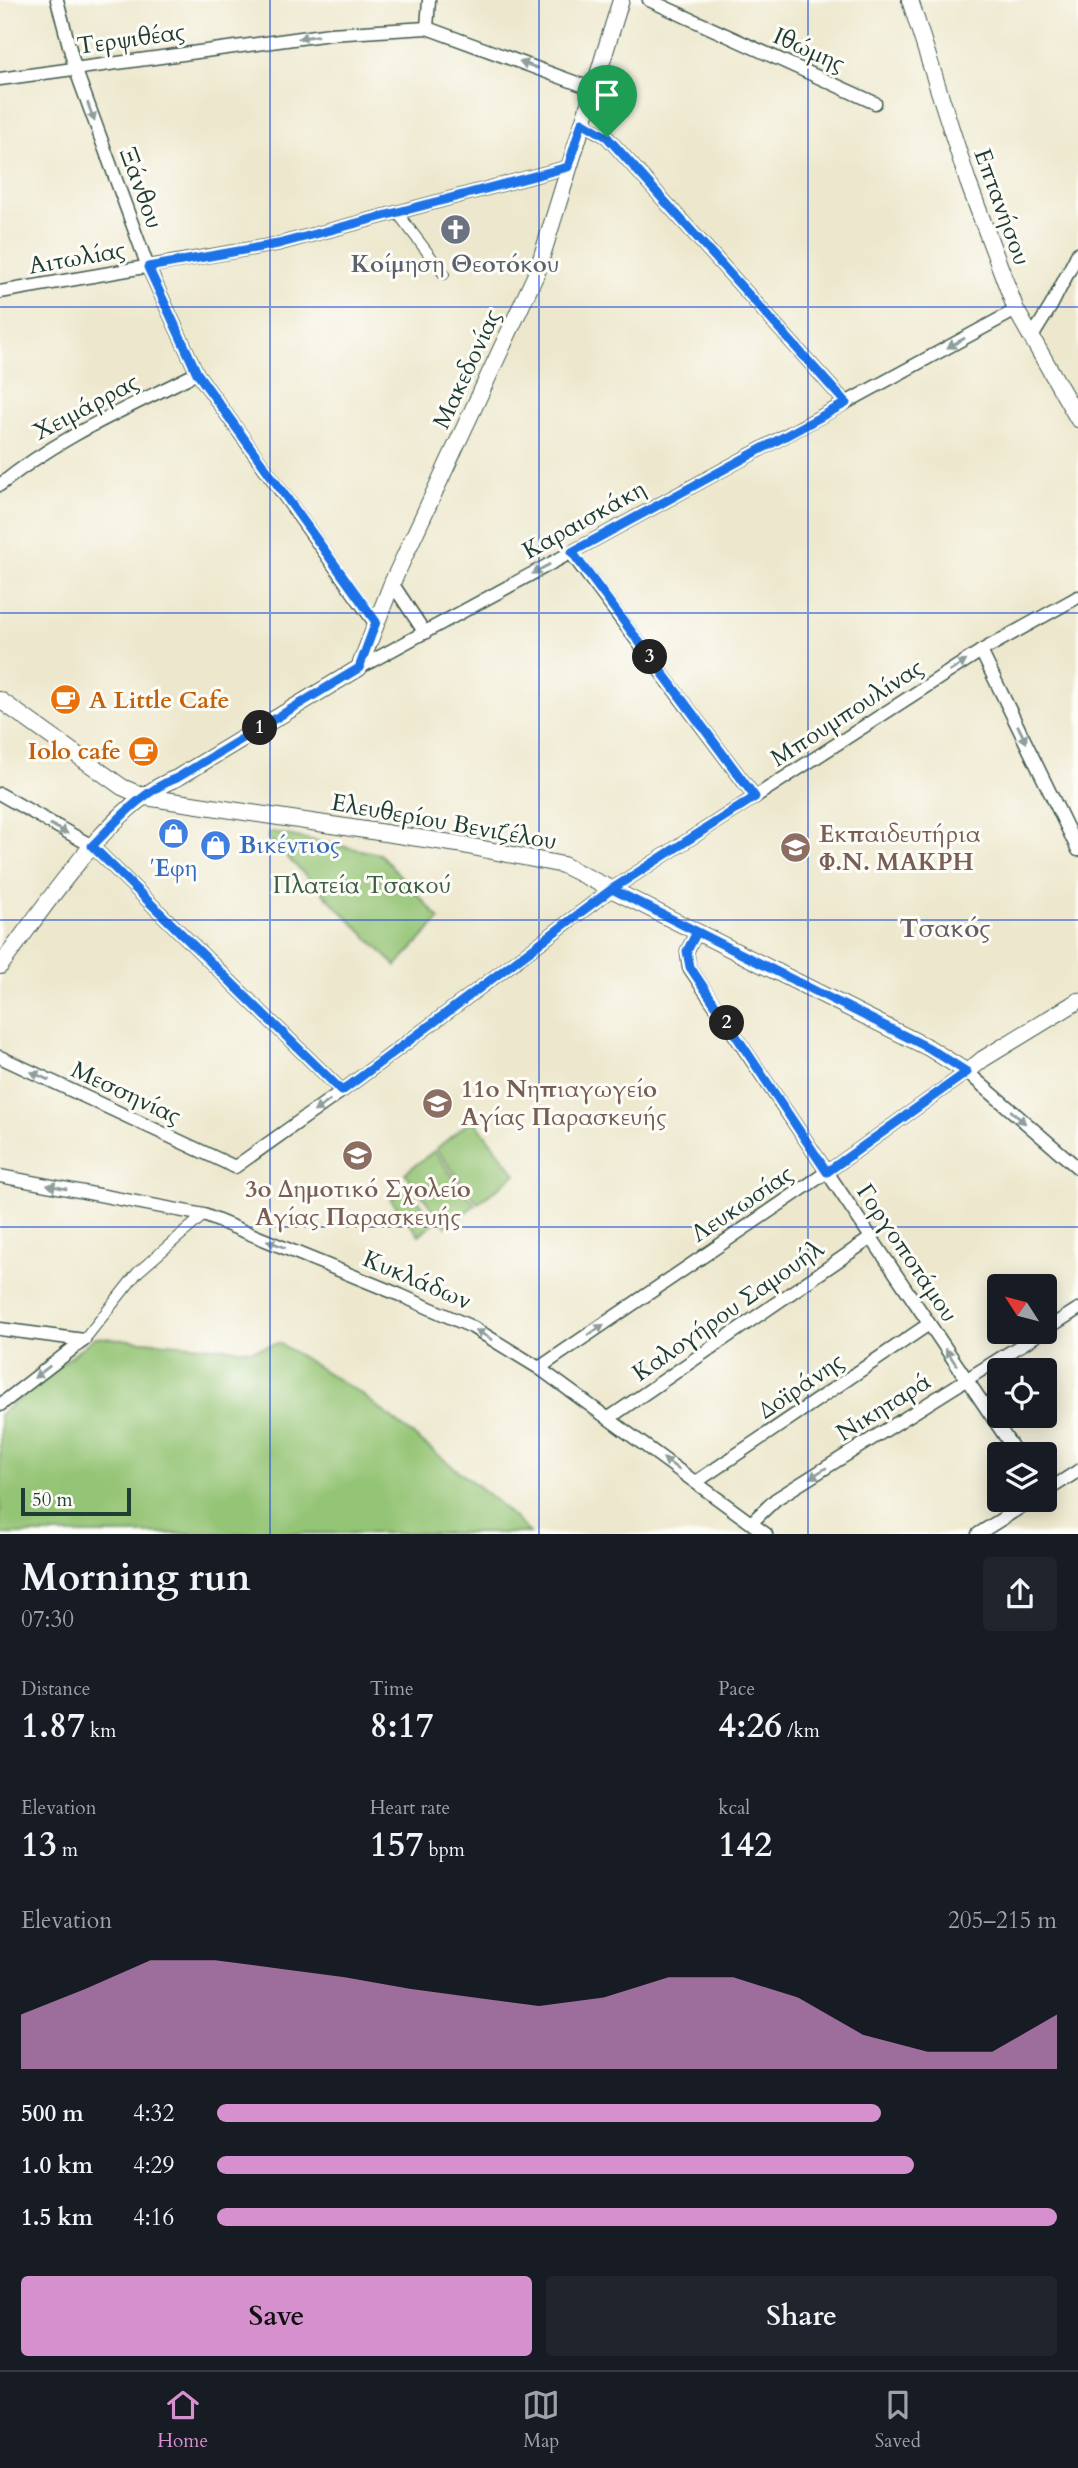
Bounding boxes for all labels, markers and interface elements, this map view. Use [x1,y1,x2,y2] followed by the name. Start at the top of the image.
[75,15,187,63] street label: Τερψιθέας
[768,20,850,80] street label: Ιθώμης
[297,31,319,42] one-way arrow
[518,60,539,71] one-way arrow
[577,65,637,137] pin
[588,76,626,114] icon: arrive
[86,102,97,123] one-way arrow
[111,143,171,233] street label: Ξάνθου
[966,144,1038,270] street label: Επτανήσου
[438,213,472,247] church icon: Κοίμηση Θεοτόκου
[26,233,128,283] street label: Αιτωλίας
[351,248,559,281] place label: Κοίμηση Θεοτόκου
[425,304,509,434] street label: Μακεδονίας
[947,337,966,349] one-way arrow
[27,365,145,449] street label: Χειμάρρας
[516,473,652,567] street label: Καραισκάκη
[532,563,551,575] one-way arrow
[632,640,668,674] pin: 3
[645,643,654,669] text: 3
[764,651,930,775] street label: Μπουμπουλίνας
[948,660,967,673] one-way arrow
[49,683,83,717] cafe icon: A Little Cafe
[89,684,229,717] place label: A Little Cafe
[243,710,278,746] pin: 1
[255,714,264,740] text: 1
[1016,724,1027,744] one-way arrow
[127,734,161,768] cafe icon: Iolo cafe
[28,735,121,768] place label: Iolo cafe
[329,786,559,858] street label: Ελευθερίου Βενιζέλου
[157,817,191,851] shop icon: Έφη
[819,818,981,879] place label: Εκπαιδευτήρια Φ.Ν. ΜΑΚΡΗ
[49,823,69,834] one-way arrow
[199,828,233,862] shop icon: Βικέντιος
[239,829,340,862] place label: Βικέντιος
[779,831,813,865] school or university icon: Εκπαιδευτήρια Φ.Ν. ΜΑΚΡΗ
[150,852,197,885] place label: Έφη
[273,869,451,902] park label: Πλατεία Τσακού
[900,911,990,946] district label: Τσακός
[710,1006,744,1040] pin: 2
[722,1009,731,1035] text: 2
[66,1053,186,1133] street label: Μεσσηνίας
[30,1070,50,1082] one-way arrow
[461,1073,667,1134] place label: 11ο Νηπιαγωγείο Αγίας Παρασκευής
[421,1086,455,1120] school or university icon: 11ο Νηπιαγωγείο Αγίας Παρασκευής
[313,1099,331,1113] one-way arrow
[1009,1109,1027,1125] one-way arrow
[341,1138,375,1172] school or university icon: 3ο Δημοτικό Σχολείο Αγίας Παρασκευής
[684,1158,800,1250] street label: Λευκωσίας
[245,1173,471,1234] place label: 3ο Δημοτικό Σχολείο Αγίας Παρασκευής
[848,1177,966,1329] street label: Γοργοποτάμου
[46,1181,68,1192] one-way arrow
[626,1232,831,1389] street label: Καλογήρου Σαμουήλ
[265,1239,286,1250] one-way arrow
[358,1242,476,1318] street label: Κυκλάδων
[987,1274,1057,1344] north arrow
[987,1274,1057,1512] map controls
[586,1323,606,1336] one-way arrow
[475,1329,494,1341] one-way arrow
[751,1345,851,1427] street label: Δοϊράνης
[945,1347,958,1367] one-way arrow
[987,1358,1057,1428] button: locate
[34,1365,52,1380] one-way arrow
[830,1365,938,1449] street label: Νικηταρά
[987,1442,1057,1512] button: layers
[662,1457,680,1471] one-way arrow
[809,1466,828,1479] one-way arrow
[21,1484,131,1516] scale bar
[32,1487,73,1513] text: 50 m
[21,1552,251,1604] text: Morning run
[983,1557,1057,1631] button: share
[21,1604,74,1635] text: 07:30
[21,1676,90,1702] text: Distance
[370,1676,414,1702] text: Time
[718,1676,755,1702] text: Pace
[21,1702,85,1750] text: 1.87
[370,1702,434,1750] text: 8:17
[718,1702,782,1750] text: 4:26
[85,1718,116,1744] text: km
[782,1718,820,1744] text: /km
[21,1795,96,1821] text: Elevation
[370,1795,450,1821] text: Heart rate
[718,1795,750,1821] text: kcal
[21,1821,57,1869] text: 13
[370,1821,423,1869] text: 157
[718,1821,772,1869] text: 142
[57,1837,78,1863] text: m
[423,1837,465,1863] text: bpm
[21,1905,112,1936] text: Elevation
[948,1905,1057,1936] text: 205–215 m
[21,2098,84,2129] text: 500 m
[133,2098,174,2129] text: 4:32
[21,2150,93,2181] text: 1.0 km
[133,2150,174,2181] text: 4:29
[21,2202,93,2233] text: 1.5 km
[133,2202,174,2233] text: 4:16
[21,2276,532,2356] button: Save
[546,2276,1057,2356] button: Share
[157,2386,208,2454] tab: Home
[522,2386,560,2454] tab: Map
[875,2386,921,2454] tab: Saved

